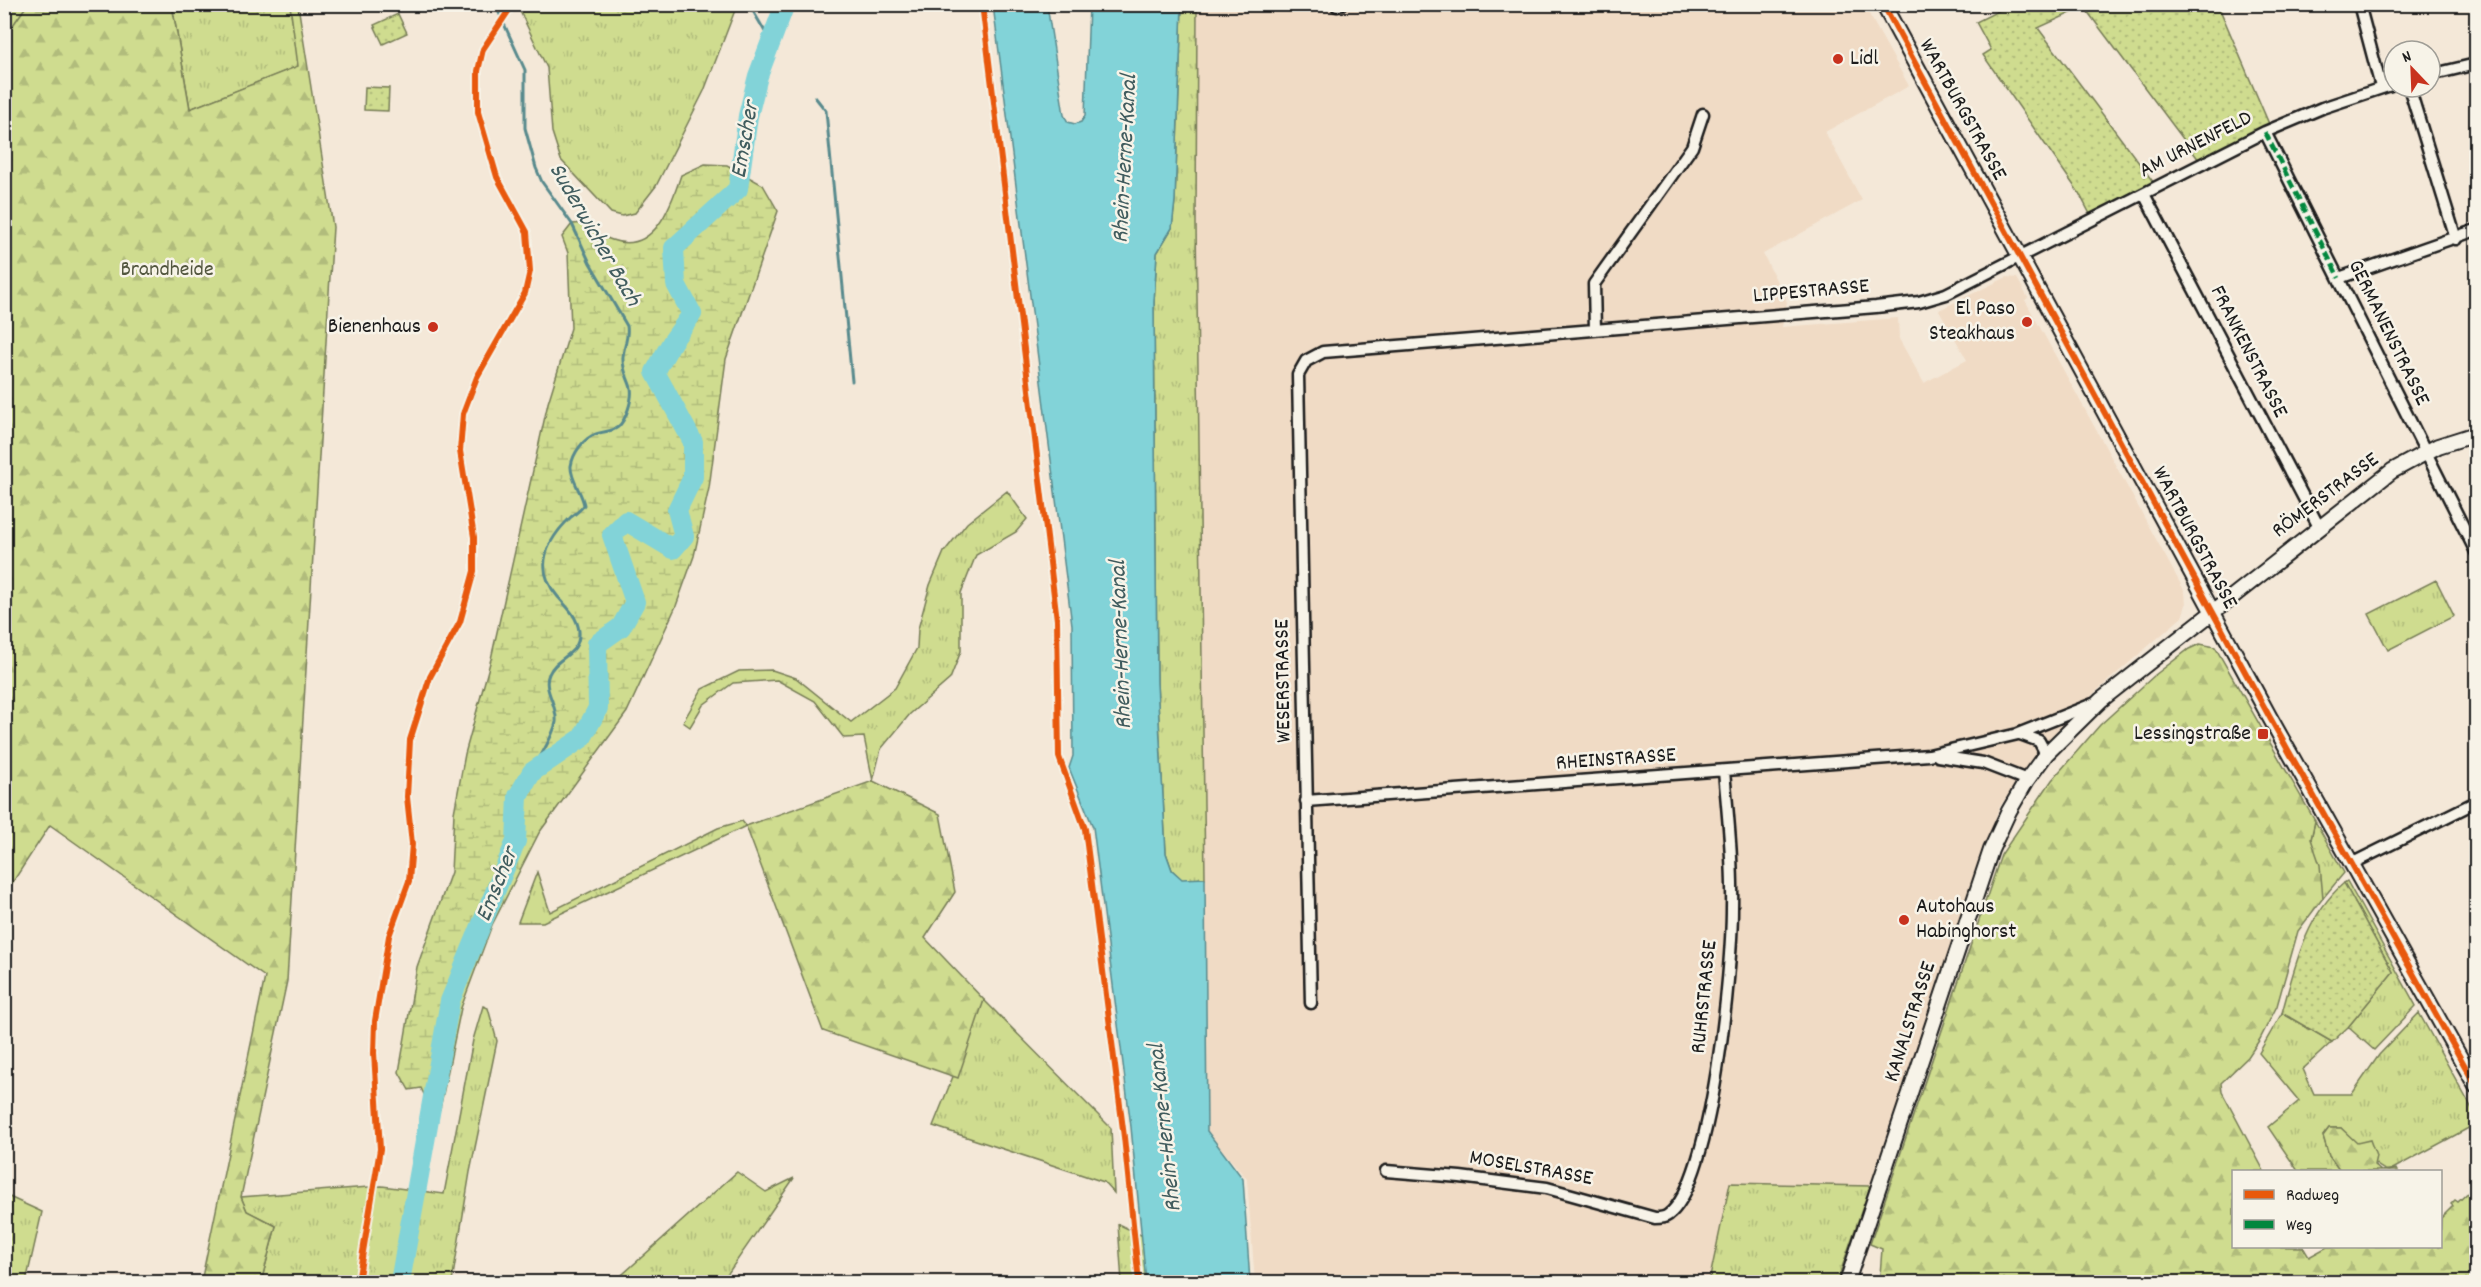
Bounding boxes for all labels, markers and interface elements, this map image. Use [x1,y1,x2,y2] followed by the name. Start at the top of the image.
[1910,34,2014,186] street label: WARTBURGSTRASSE
[2382,39,2442,99] north arrow
[1850,44,1879,75] place label: Lidl
[2399,45,2415,70] text: N
[1831,52,1845,66] marker: Lidl
[1105,71,1148,244] water label: Rhein-Herne-Kanal
[723,96,770,181] water label: Emscher
[2134,103,2258,187] street label: AM URNENFELD
[539,157,649,314] water label: Suderwicher Bach
[120,255,214,286] park label: Brandheide
[2339,255,2437,411] street label: GERMANENSTRASSE
[1752,271,1870,313] street label: LIPPESTRASSE
[2201,280,2295,424] street label: FRANKENSTRASSE
[1929,294,2015,350] place label: El Paso Steakhaus
[328,312,421,343] place label: Bienenhaus
[2020,315,2034,329] marker: El Paso Steakhaus
[426,320,440,334] marker: Bienenhaus
[2266,445,2386,547] street label: RÖMERSTRASSE
[2143,461,2245,615] street label: WARTBURGSTRASSE
[1102,558,1142,730] water label: Rhein-Herne-Kanal
[1267,619,1301,743] street label: WESERSTRASSE
[2134,719,2251,750] place label: Lessingstraße
[2256,727,2270,741] marker: Lessingstraße
[1555,740,1677,780] street label: RHEINSTRASSE
[468,840,529,927] water label: Emscher
[1916,892,2016,948] place label: Autohaus Habinghorst
[1897,913,1911,927] marker: Autohaus Habinghorst
[1684,939,1726,1055] street label: RUHRSTRASSE
[1877,958,1945,1086] street label: KANALSTRASSE
[1140,1040,1192,1214] water label: Rhein-Herne-Kanal
[1467,1143,1595,1195] street label: MOSELSTRASSE
[2232,1170,2442,1248] legend
[2286,1184,2339,1209] text: Radweg
[2286,1214,2312,1239] text: Weg

